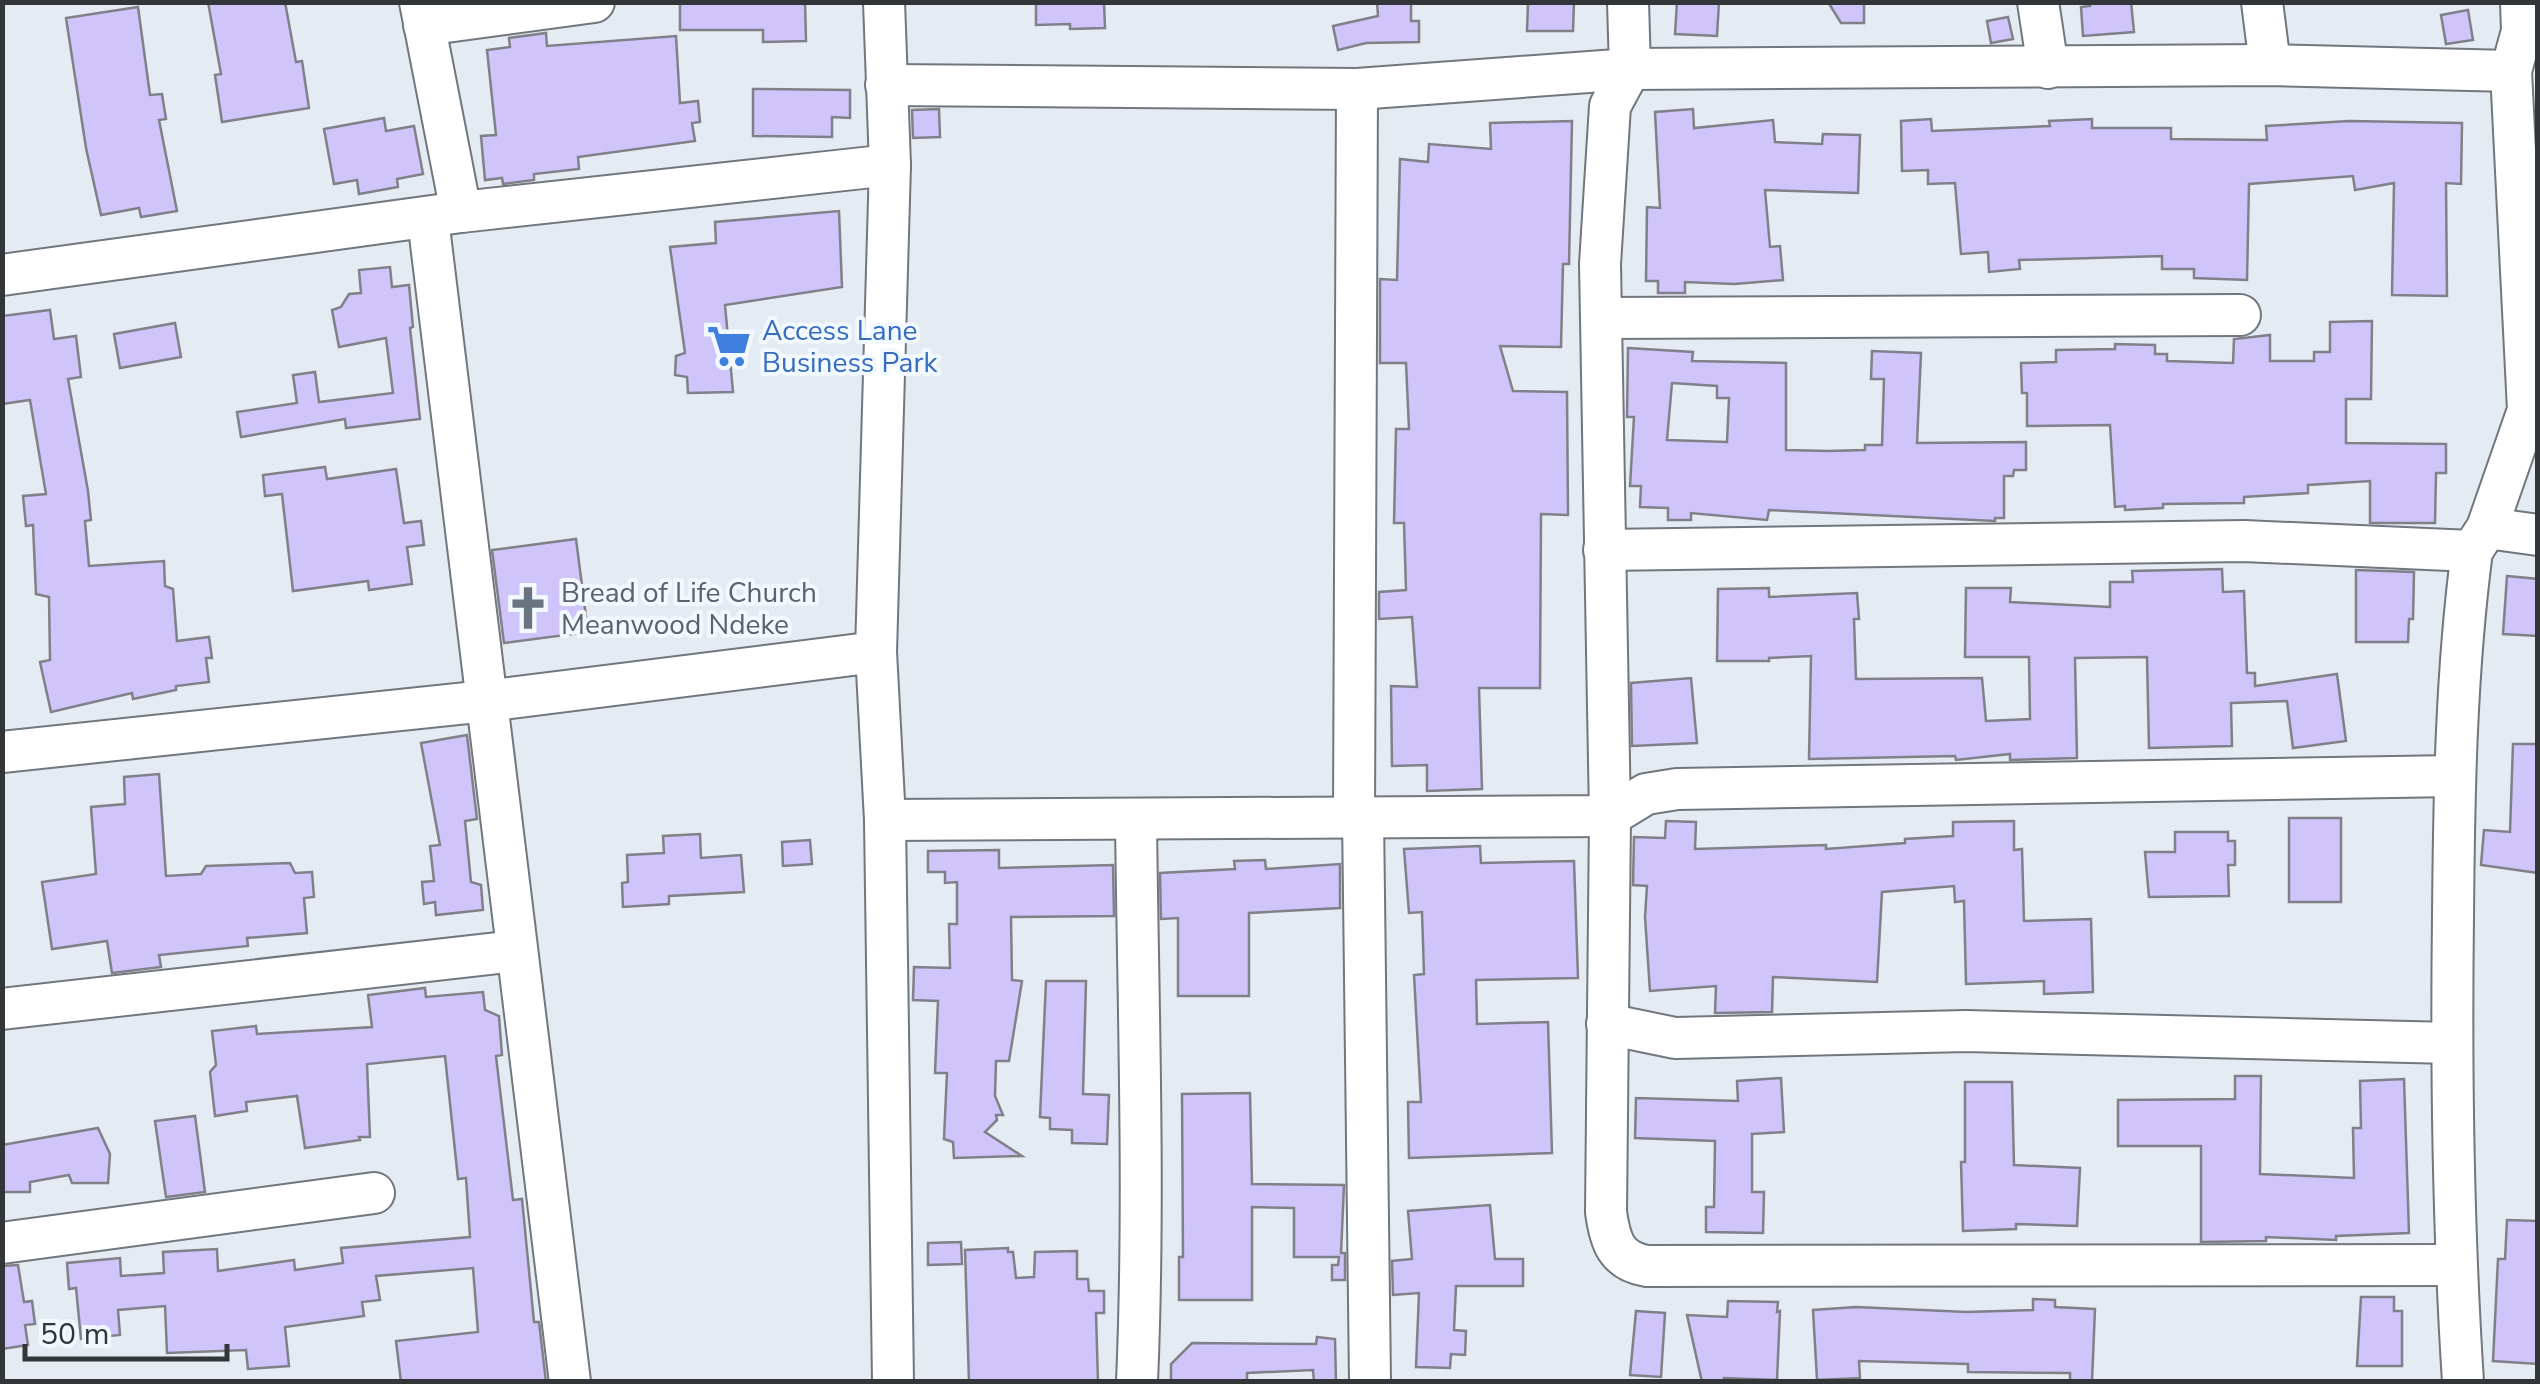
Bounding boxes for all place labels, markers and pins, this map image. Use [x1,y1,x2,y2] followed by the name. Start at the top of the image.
[762,312,938,382] place label: Access Lane Business Park
[705,322,753,370] supermarket icon: Access Lane Business Park
[561,574,817,644] place label: Bread of Life Church Meanwood Ndeke
[504,584,552,632] church icon: Bread of Life Church Meanwood Ndeke

